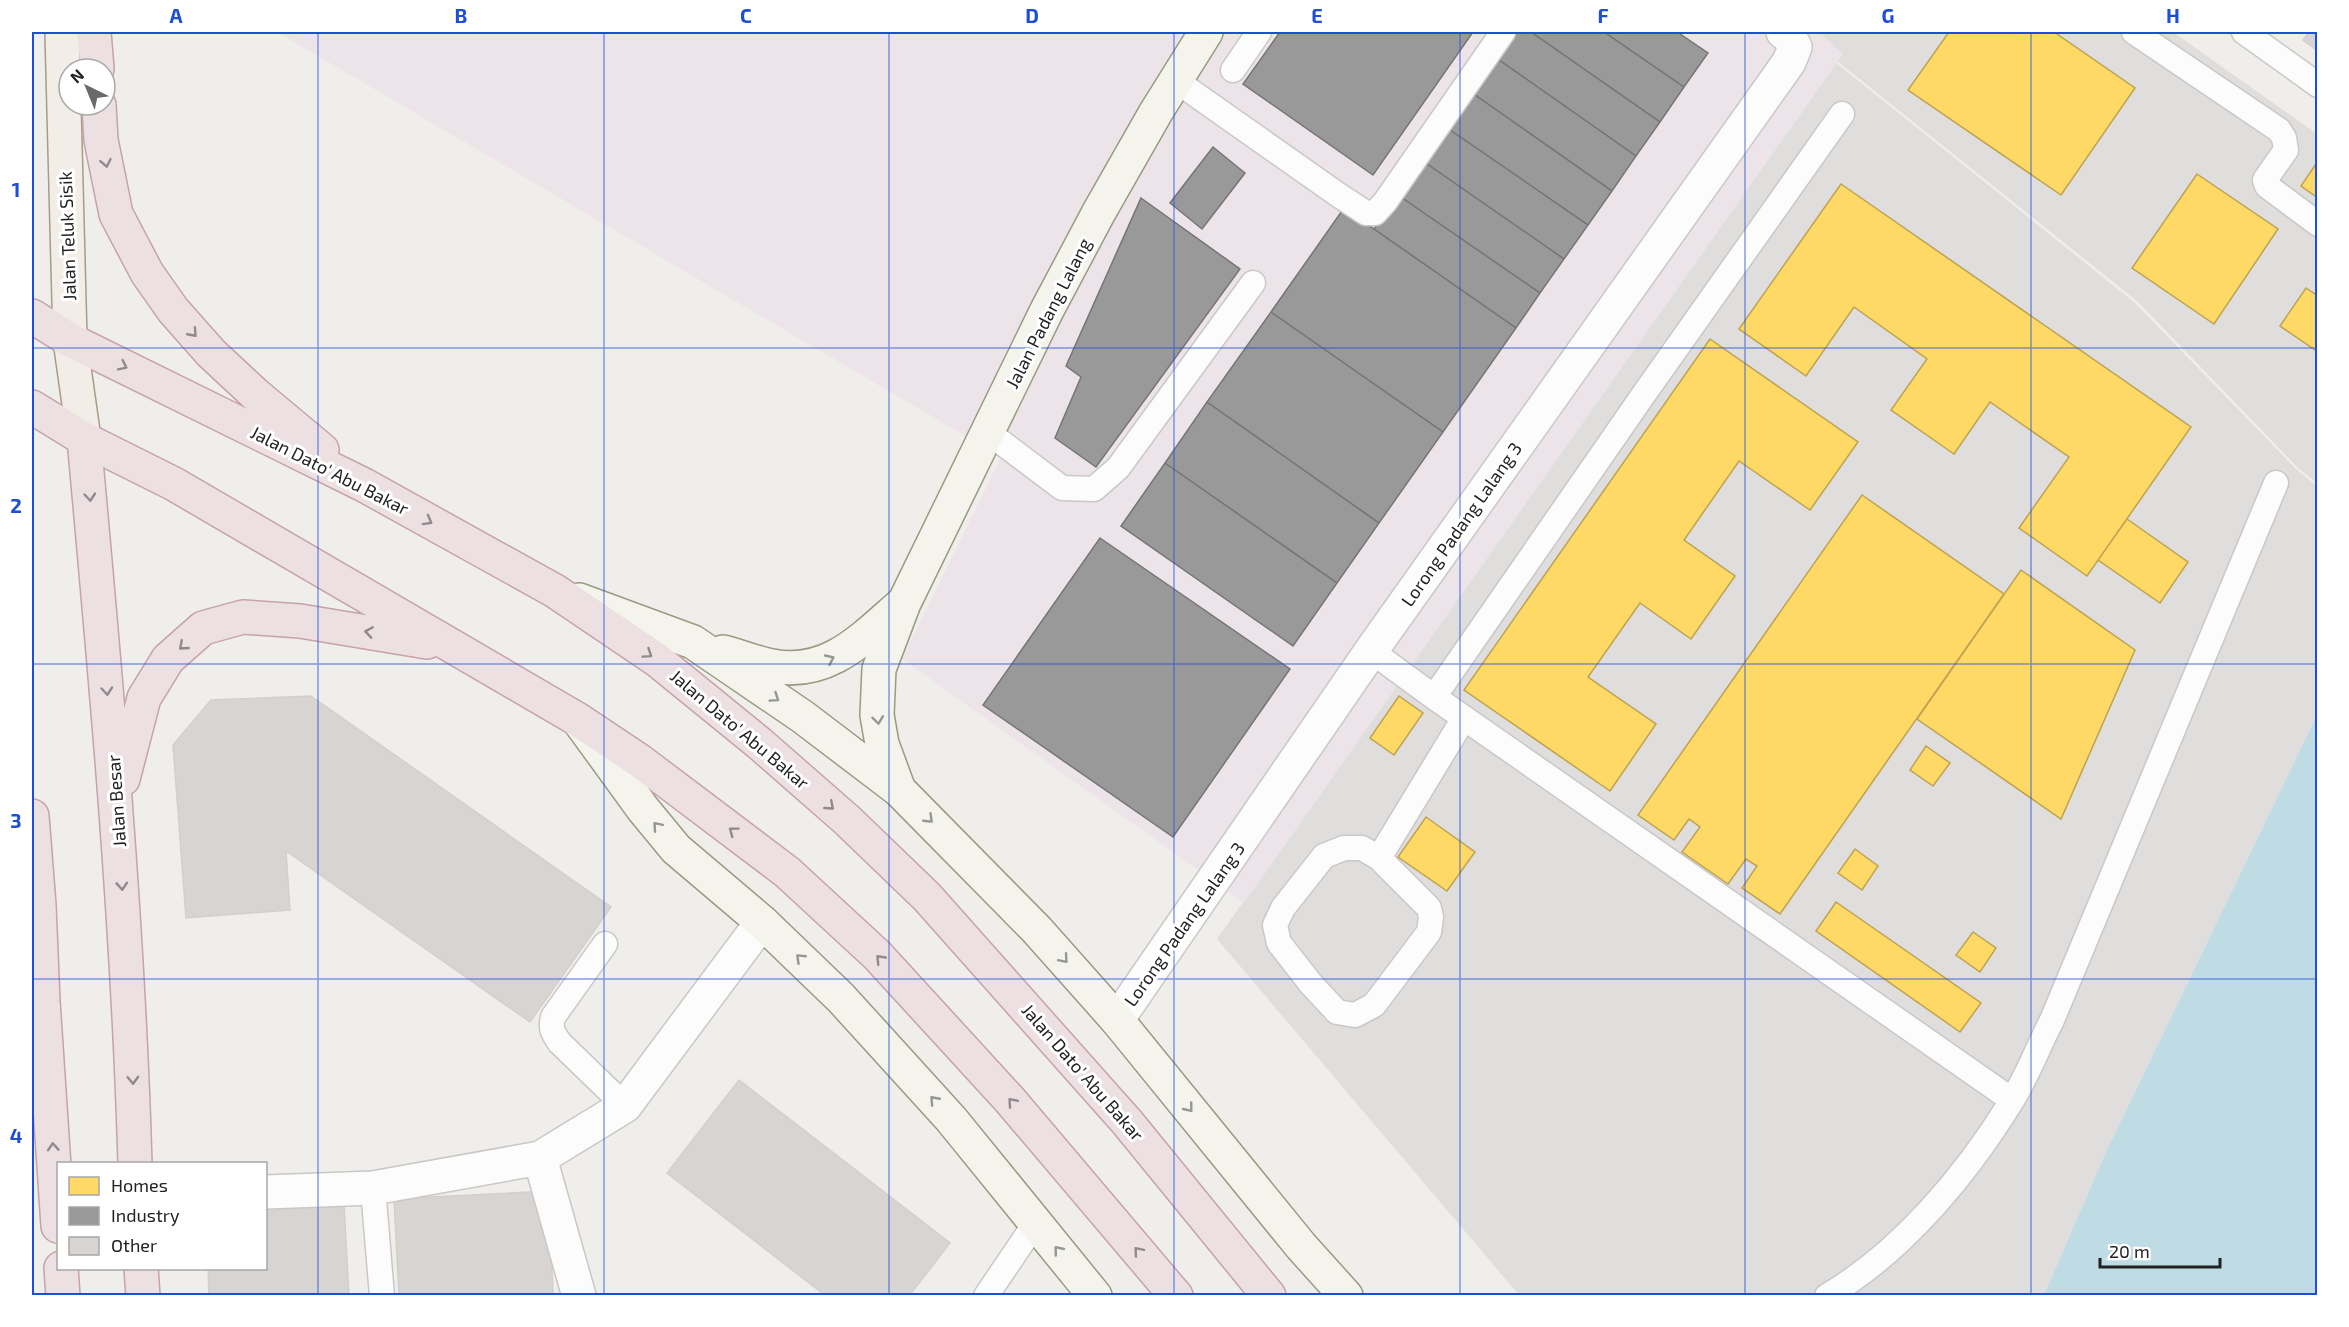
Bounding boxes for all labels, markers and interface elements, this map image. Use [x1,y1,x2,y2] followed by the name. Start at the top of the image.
[169,3,183,27] text: A
[455,3,467,27] text: B
[740,3,752,27] text: C
[1025,3,1039,27] text: D
[1311,3,1323,27] text: E
[1597,3,1609,27] text: F
[1882,3,1894,27] text: G
[2166,3,2180,27] text: H
[57,57,117,117] north arrow
[66,65,87,87] text: N
[99,158,112,168] one-way arrow
[54,171,80,301] street label: Jalan Teluk Sisik
[12,177,20,201] text: 1
[1001,234,1095,392] street label: Jalan Padang Lalang
[186,327,197,337] one-way arrow
[116,359,127,371] one-way arrow
[247,421,413,519] street label: Jalan Dato' Abu Bakar
[1396,438,1526,610] street label: Lorong Padang Lalang 3
[10,493,22,517] text: 2
[83,493,96,502] one-way arrow
[422,513,432,525] one-way arrow
[364,626,374,639] one-way arrow
[179,639,190,650] one-way arrow
[642,647,653,658] one-way arrow
[824,655,835,667] one-way arrow
[666,665,814,793] street label: Jalan Dato' Abu Bakar
[100,687,113,696] one-way arrow
[769,691,780,702] one-way arrow
[872,715,884,725] one-way arrow
[102,754,130,848] street label: Jalan Besar
[823,799,834,810] one-way arrow
[10,808,22,832] text: 3
[921,811,932,822] one-way arrow
[653,822,664,833] one-way arrow
[728,827,739,838] one-way arrow
[1119,838,1249,1010] street label: Lorong Padang Lalang 3
[115,881,128,890] one-way arrow
[1057,952,1068,963] one-way arrow
[797,955,808,966] one-way arrow
[876,955,887,965] one-way arrow
[1017,999,1149,1145] street label: Jalan Dato' Abu Bakar
[126,1076,139,1085] one-way arrow
[930,1096,941,1107] one-way arrow
[1008,1098,1019,1109] one-way arrow
[1182,1101,1193,1112] one-way arrow
[10,1123,23,1147] text: 4
[47,1142,60,1151] one-way arrow
[57,1162,267,1270] legend
[111,1174,168,1196] text: Homes
[111,1204,180,1226] text: Industry
[2100,1231,2220,1269] scale bar
[111,1234,157,1256] text: Other
[2109,1240,2150,1262] text: 20 m
[1055,1246,1066,1257] one-way arrow
[1134,1247,1145,1258] one-way arrow

